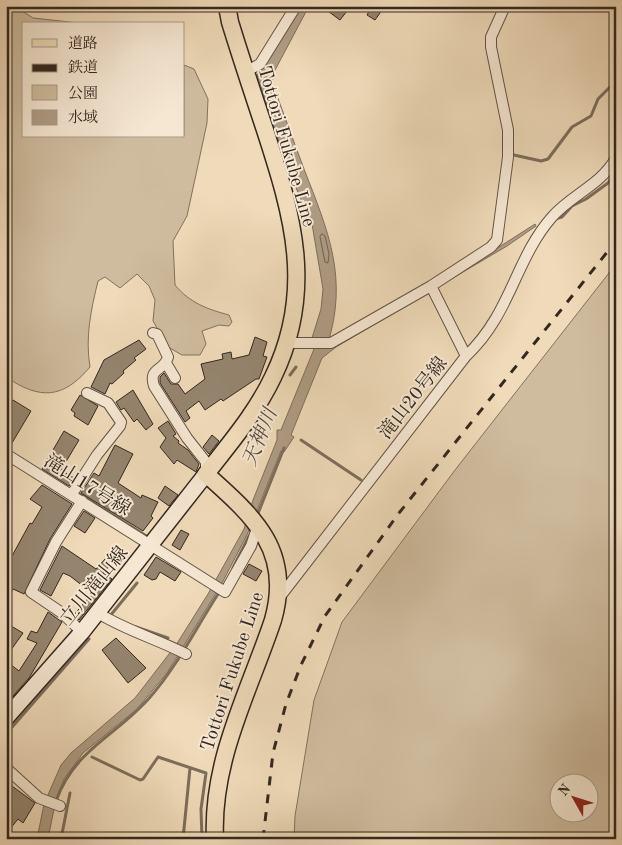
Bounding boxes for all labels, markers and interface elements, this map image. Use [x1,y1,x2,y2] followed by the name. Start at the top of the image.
[22,22,185,138] legend
[68,35,98,52] text: 道路
[68,59,98,76] text: 鉄道
[254,64,318,229] street label: Tottori Fukube Line
[68,85,98,102] text: 公園
[68,109,98,126] text: 水域
[375,353,452,443] street label: 滝山20号線
[238,404,282,469] water label: 天神川
[40,450,134,520] street label: 滝山17号線
[56,542,132,629] street label: 立川滝山線
[199,590,268,754] street label: Tottori Fukube Line
[550,772,600,822] north arrow
[556,782,574,799] text: N

